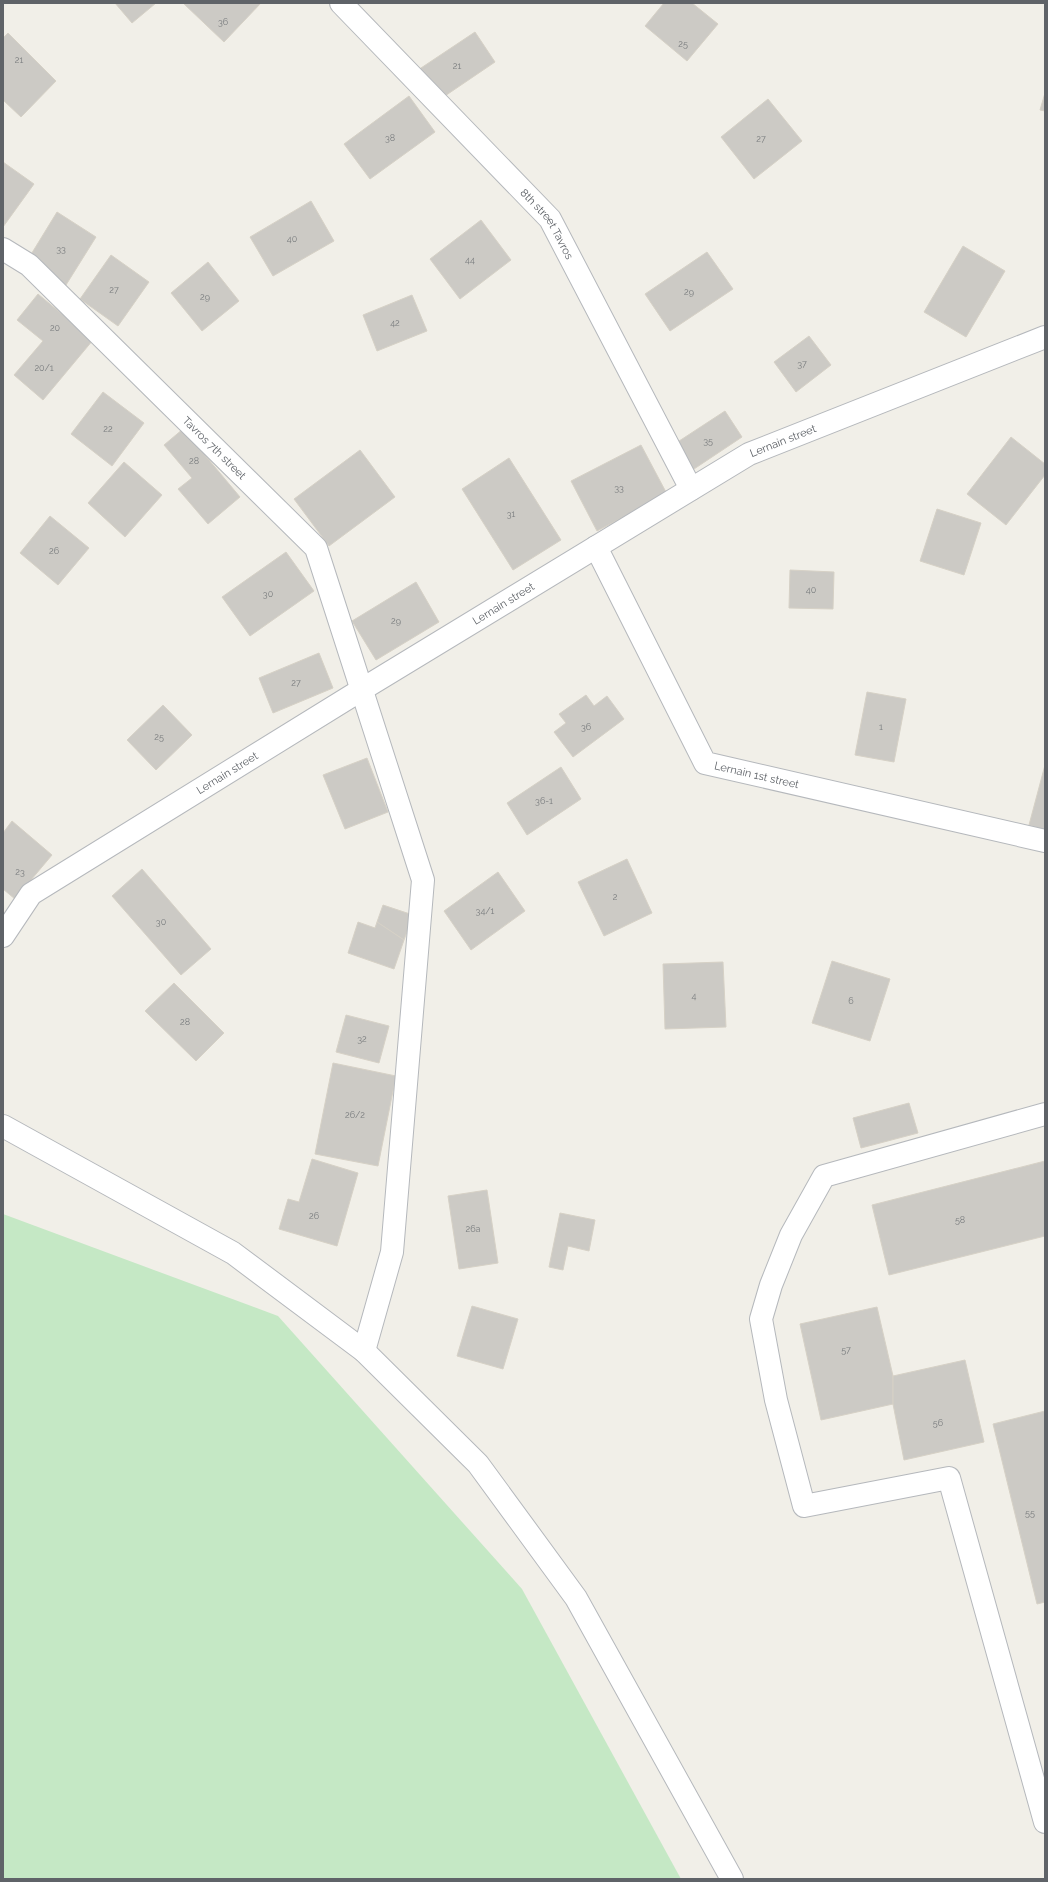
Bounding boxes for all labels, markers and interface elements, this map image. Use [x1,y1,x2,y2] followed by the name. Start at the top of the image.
[218,17,229,27] house number: 36
[678,39,688,49] house number: 25
[15,55,23,65] house number: 21
[453,61,461,71] house number: 21
[385,133,395,143] house number: 38
[756,134,766,144] house number: 27
[518,186,576,261] street label: 8th street Tavros
[287,234,298,244] house number: 40
[56,244,66,254] house number: 33
[465,255,475,265] house number: 44
[109,285,119,295] house number: 27
[684,287,694,297] house number: 29
[200,292,210,302] house number: 29
[390,318,400,328] house number: 42
[50,323,61,333] house number: 20
[797,359,807,369] house number: 37
[34,363,54,373] house number: 20/1
[180,414,249,482] street label: Tavros 7th street
[748,422,818,460] street label: Lernain street
[103,424,113,434] house number: 22
[703,436,713,446] house number: 35
[189,456,199,466] house number: 28
[614,483,624,493] house number: 33
[507,509,515,519] house number: 31
[49,546,60,556] house number: 26
[470,580,537,627] street label: Lernain street
[806,585,817,595] house number: 40
[263,589,274,599] house number: 30
[391,616,401,626] house number: 29
[291,678,301,688] house number: 27
[581,722,592,732] house number: 36
[879,722,883,732] house number: 1
[154,732,164,742] house number: 25
[194,749,261,797] street label: Lernain street
[713,759,801,791] street label: Lernain 1st street
[535,796,553,806] house number: 36-1
[15,867,25,877] house number: 23
[613,892,618,902] house number: 2
[476,906,495,916] house number: 34/1
[156,917,167,927] house number: 30
[692,991,697,1001] house number: 4
[848,996,854,1006] house number: 6
[180,1017,190,1027] house number: 28
[357,1034,367,1044] house number: 32
[345,1110,365,1120] house number: 26/2
[309,1211,320,1221] house number: 26
[955,1215,965,1225] house number: 58
[465,1224,481,1234] house number: 26а
[841,1345,851,1355] house number: 57
[933,1418,944,1428] house number: 56
[1025,1508,1035,1518] house number: 55

